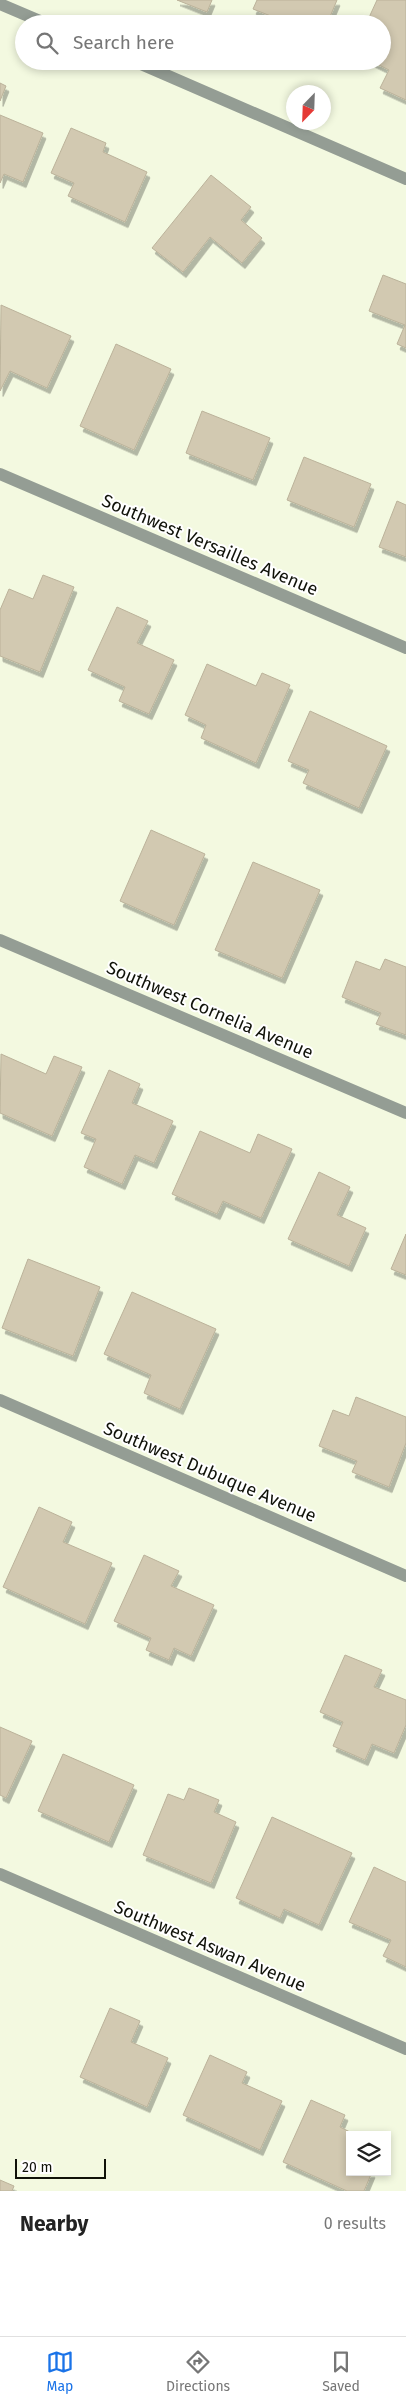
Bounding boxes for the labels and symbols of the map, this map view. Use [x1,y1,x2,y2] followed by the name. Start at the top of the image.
[286,85,331,130] north arrow
[99,489,321,601] street label: Southwest Versailles Avenue
[103,956,317,1064] street label: Southwest Cornelia Avenue
[100,1417,320,1527] street label: Southwest Dubuque Avenue
[111,1896,309,1996] street label: Southwest Aswan Avenue
[15,2156,106,2179] scale bar

